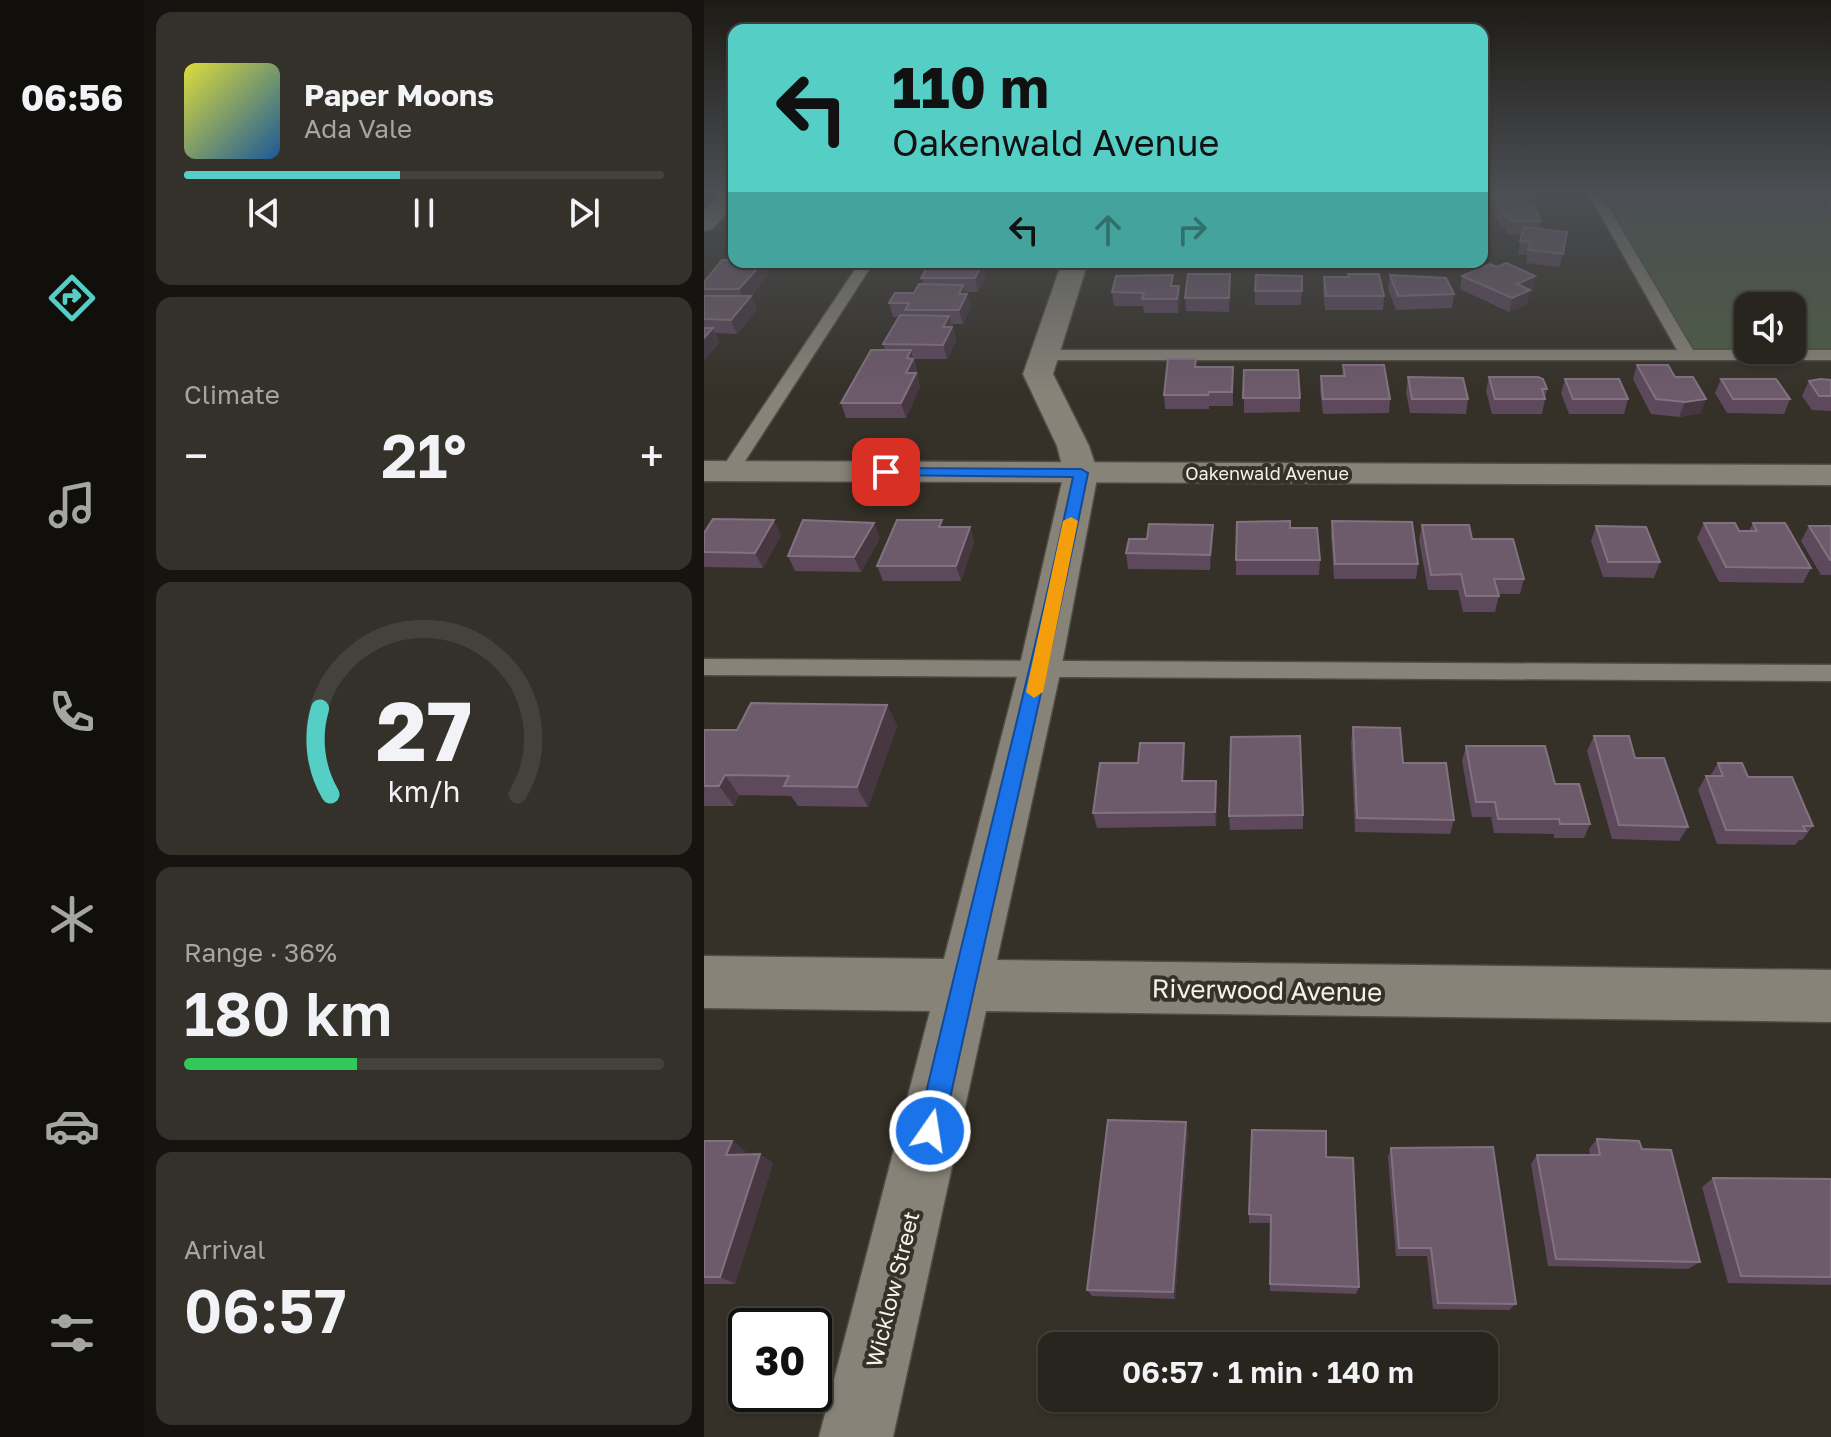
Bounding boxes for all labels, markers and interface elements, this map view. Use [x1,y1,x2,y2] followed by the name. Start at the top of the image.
[892,53,1049,120] text: 110 m
[760,56,864,160] icon: left
[21,76,123,119] text: 06:56
[304,77,494,113] text: Paper Moons
[304,113,412,144] text: Ada Vale
[892,121,1219,164] text: Oakenwald Avenue
[242,191,286,235] icon: previous
[402,191,446,235] icon: pause
[562,191,606,235] icon: next
[1002,208,1046,252] icon: left
[1086,208,1130,252] icon: ahead
[1170,208,1214,252] icon: right
[44,270,100,326] icon: directions
[1734,292,1806,364] map controls
[1734,292,1806,364] button: sound
[184,379,280,410] text: Climate
[381,419,467,491] text: 21°
[184,429,208,482] text: −
[640,429,664,482] text: +
[852,438,920,506] pin
[864,450,908,494] icon: arrive
[1185,462,1349,484] street label: Oakenwald Avenue
[44,477,100,533] icon: music
[376,678,472,778] text: 27
[44,684,100,740] icon: phone
[388,774,460,808] text: km/h
[44,891,100,947] icon: climate
[184,937,337,968] text: Range · 36%
[1151,972,1383,1008] street label: Riverwood Avenue
[184,977,392,1049] text: 180 km
[888,1089,972,1173] position arrow
[44,1098,100,1154] icon: car
[860,1208,924,1370] street label: Wicklow Street
[184,1234,265,1265] text: Arrival
[184,1274,347,1346] text: 06:57
[44,1305,100,1361] icon: filters
[728,1308,832,1412] speed limit sign: 30
[1122,1354,1414,1390] text: 06:57 · 1 min · 140 m

